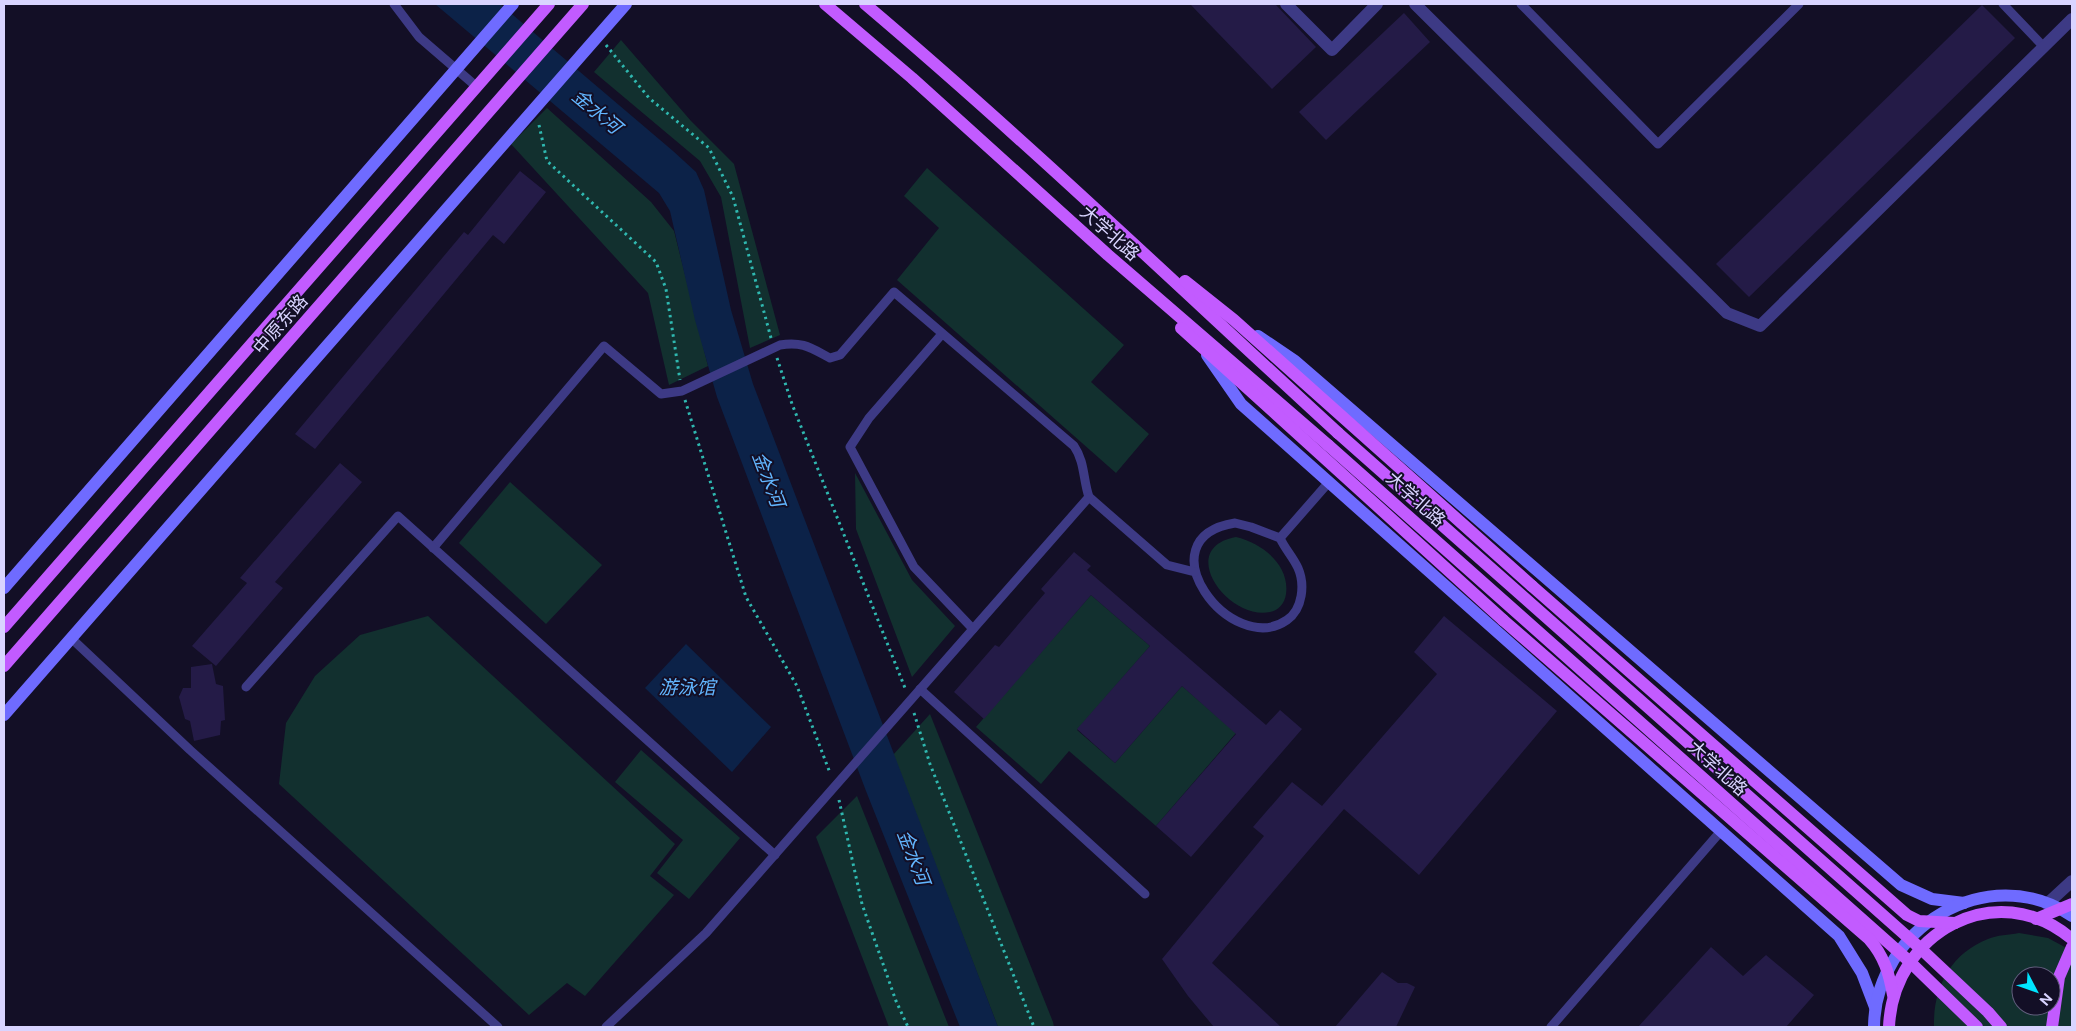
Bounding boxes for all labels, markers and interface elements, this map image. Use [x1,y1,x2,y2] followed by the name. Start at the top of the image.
[568,84,629,140] water label: 金水河
[1076,201,1144,265] street label: 大学北路
[248,290,312,358] street label: 中原东路
[749,448,791,513] water label: 金水河
[1382,467,1450,531] street label: 大学北路
[658,676,718,698] water label: 游泳馆
[1684,736,1752,800] street label: 大学北路
[894,826,936,891] water label: 金水河
[2011,966,2061,1016] north arrow
[2036,990,2055,1009] text: N

